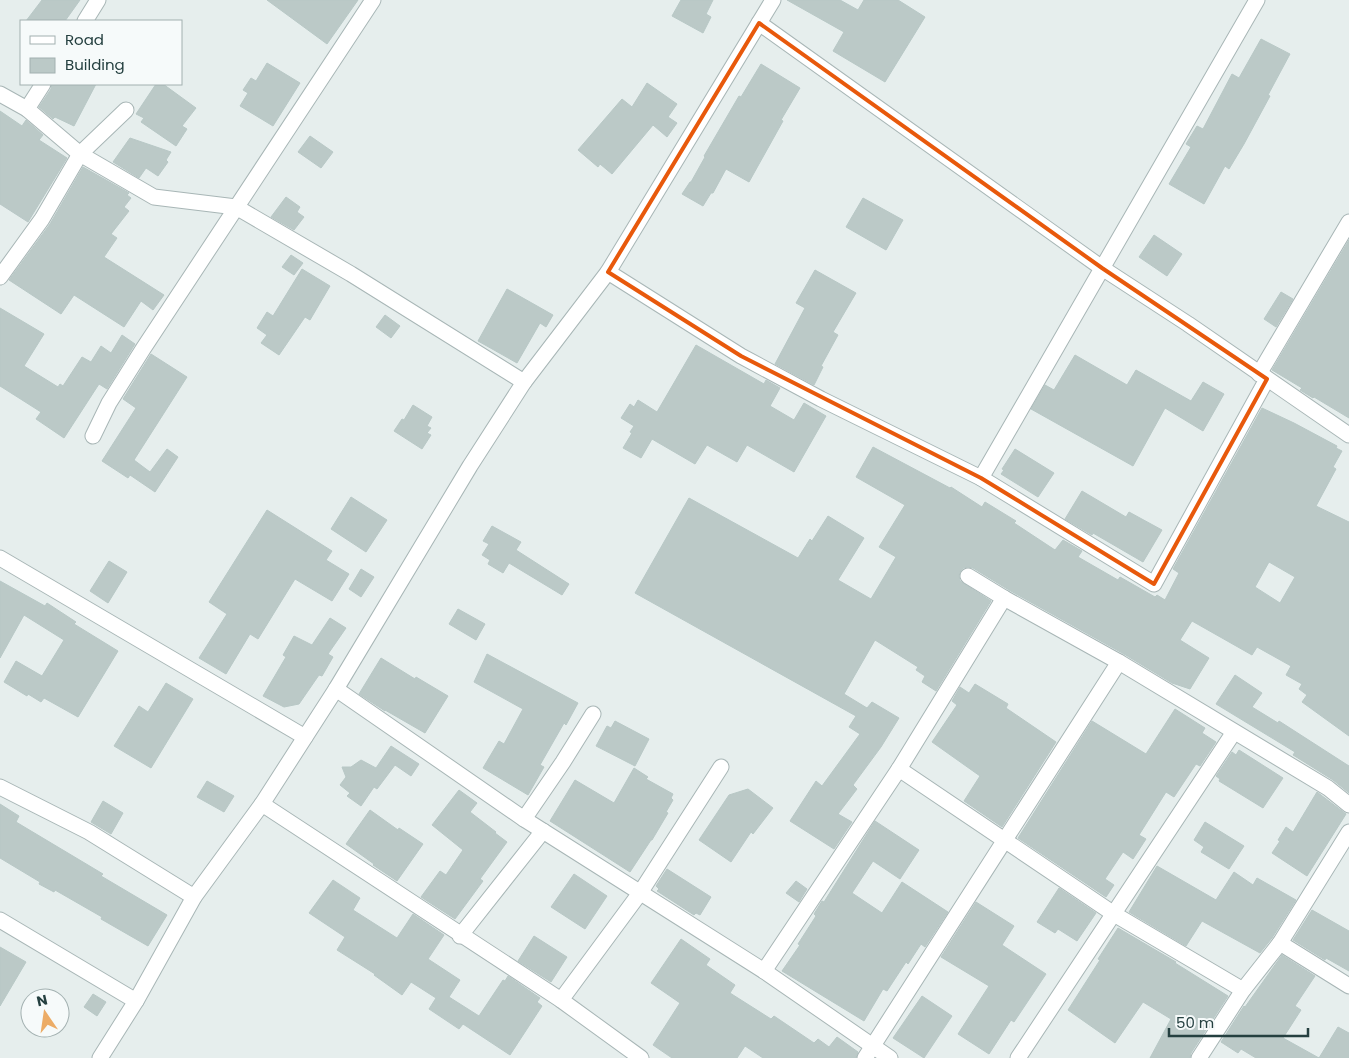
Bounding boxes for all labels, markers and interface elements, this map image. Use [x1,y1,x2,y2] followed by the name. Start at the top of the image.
[20,20,182,85] legend
[65,29,104,50] text: Road
[65,54,125,75] text: Building
[20,988,70,1038] north arrow
[35,989,49,1011] text: N
[1169,1006,1308,1038] scale bar
[1176,1012,1214,1033] text: 50 m

